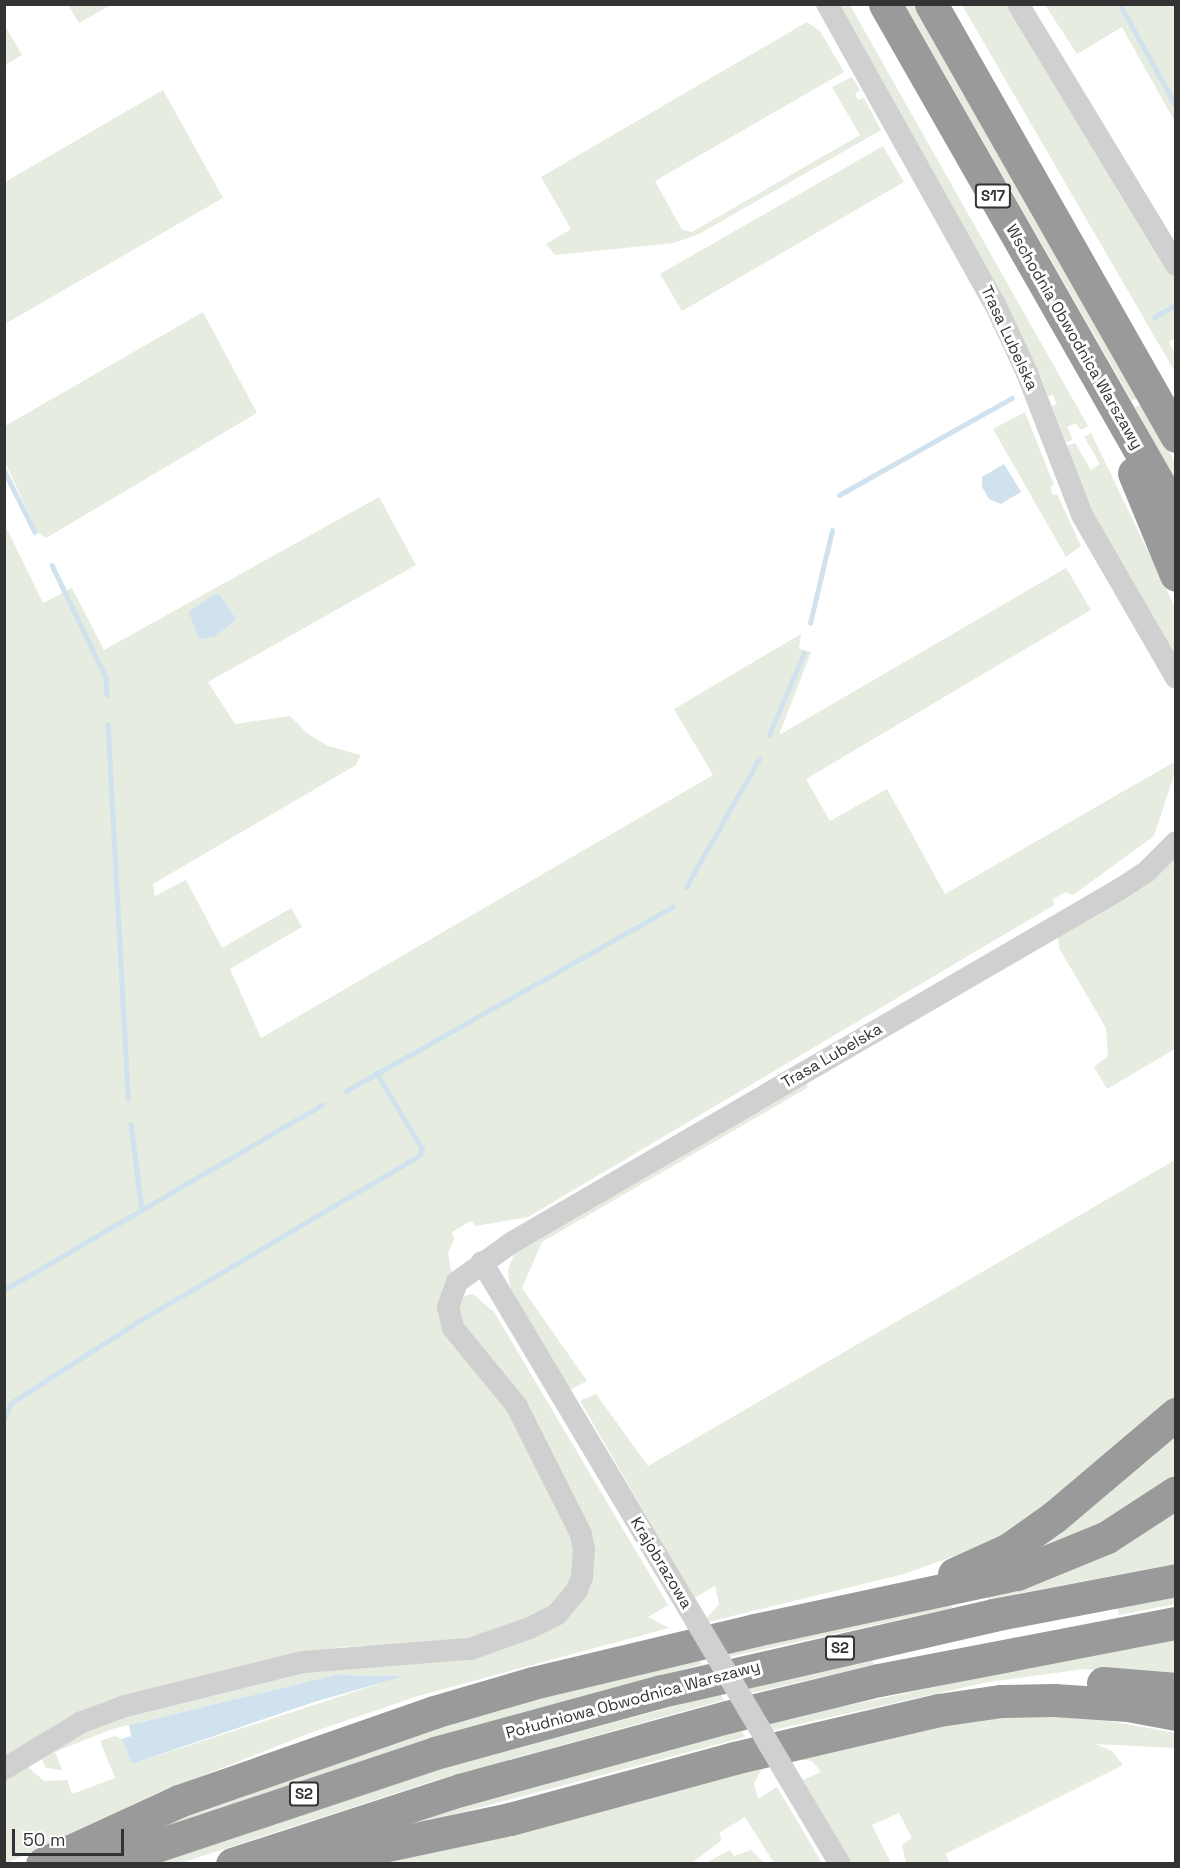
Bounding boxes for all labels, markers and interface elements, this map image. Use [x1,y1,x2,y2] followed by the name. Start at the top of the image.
[974,184,1012,208] road number: S17
[1002,221,1146,453] street label: Wschodnia Obwodnica Warszawy
[976,283,1042,393] street label: Trasa Lubelska
[778,1019,886,1093] street label: Trasa Lubelska
[626,1514,696,1612] street label: Krajobrazowa
[825,1636,855,1660] road number: S2
[504,1657,762,1743] street label: Południowa Obwodnica Warszawy
[289,1782,319,1806] road number: S2
[15,1817,128,1855] scale bar
[23,1828,65,1851] text: 50 m

